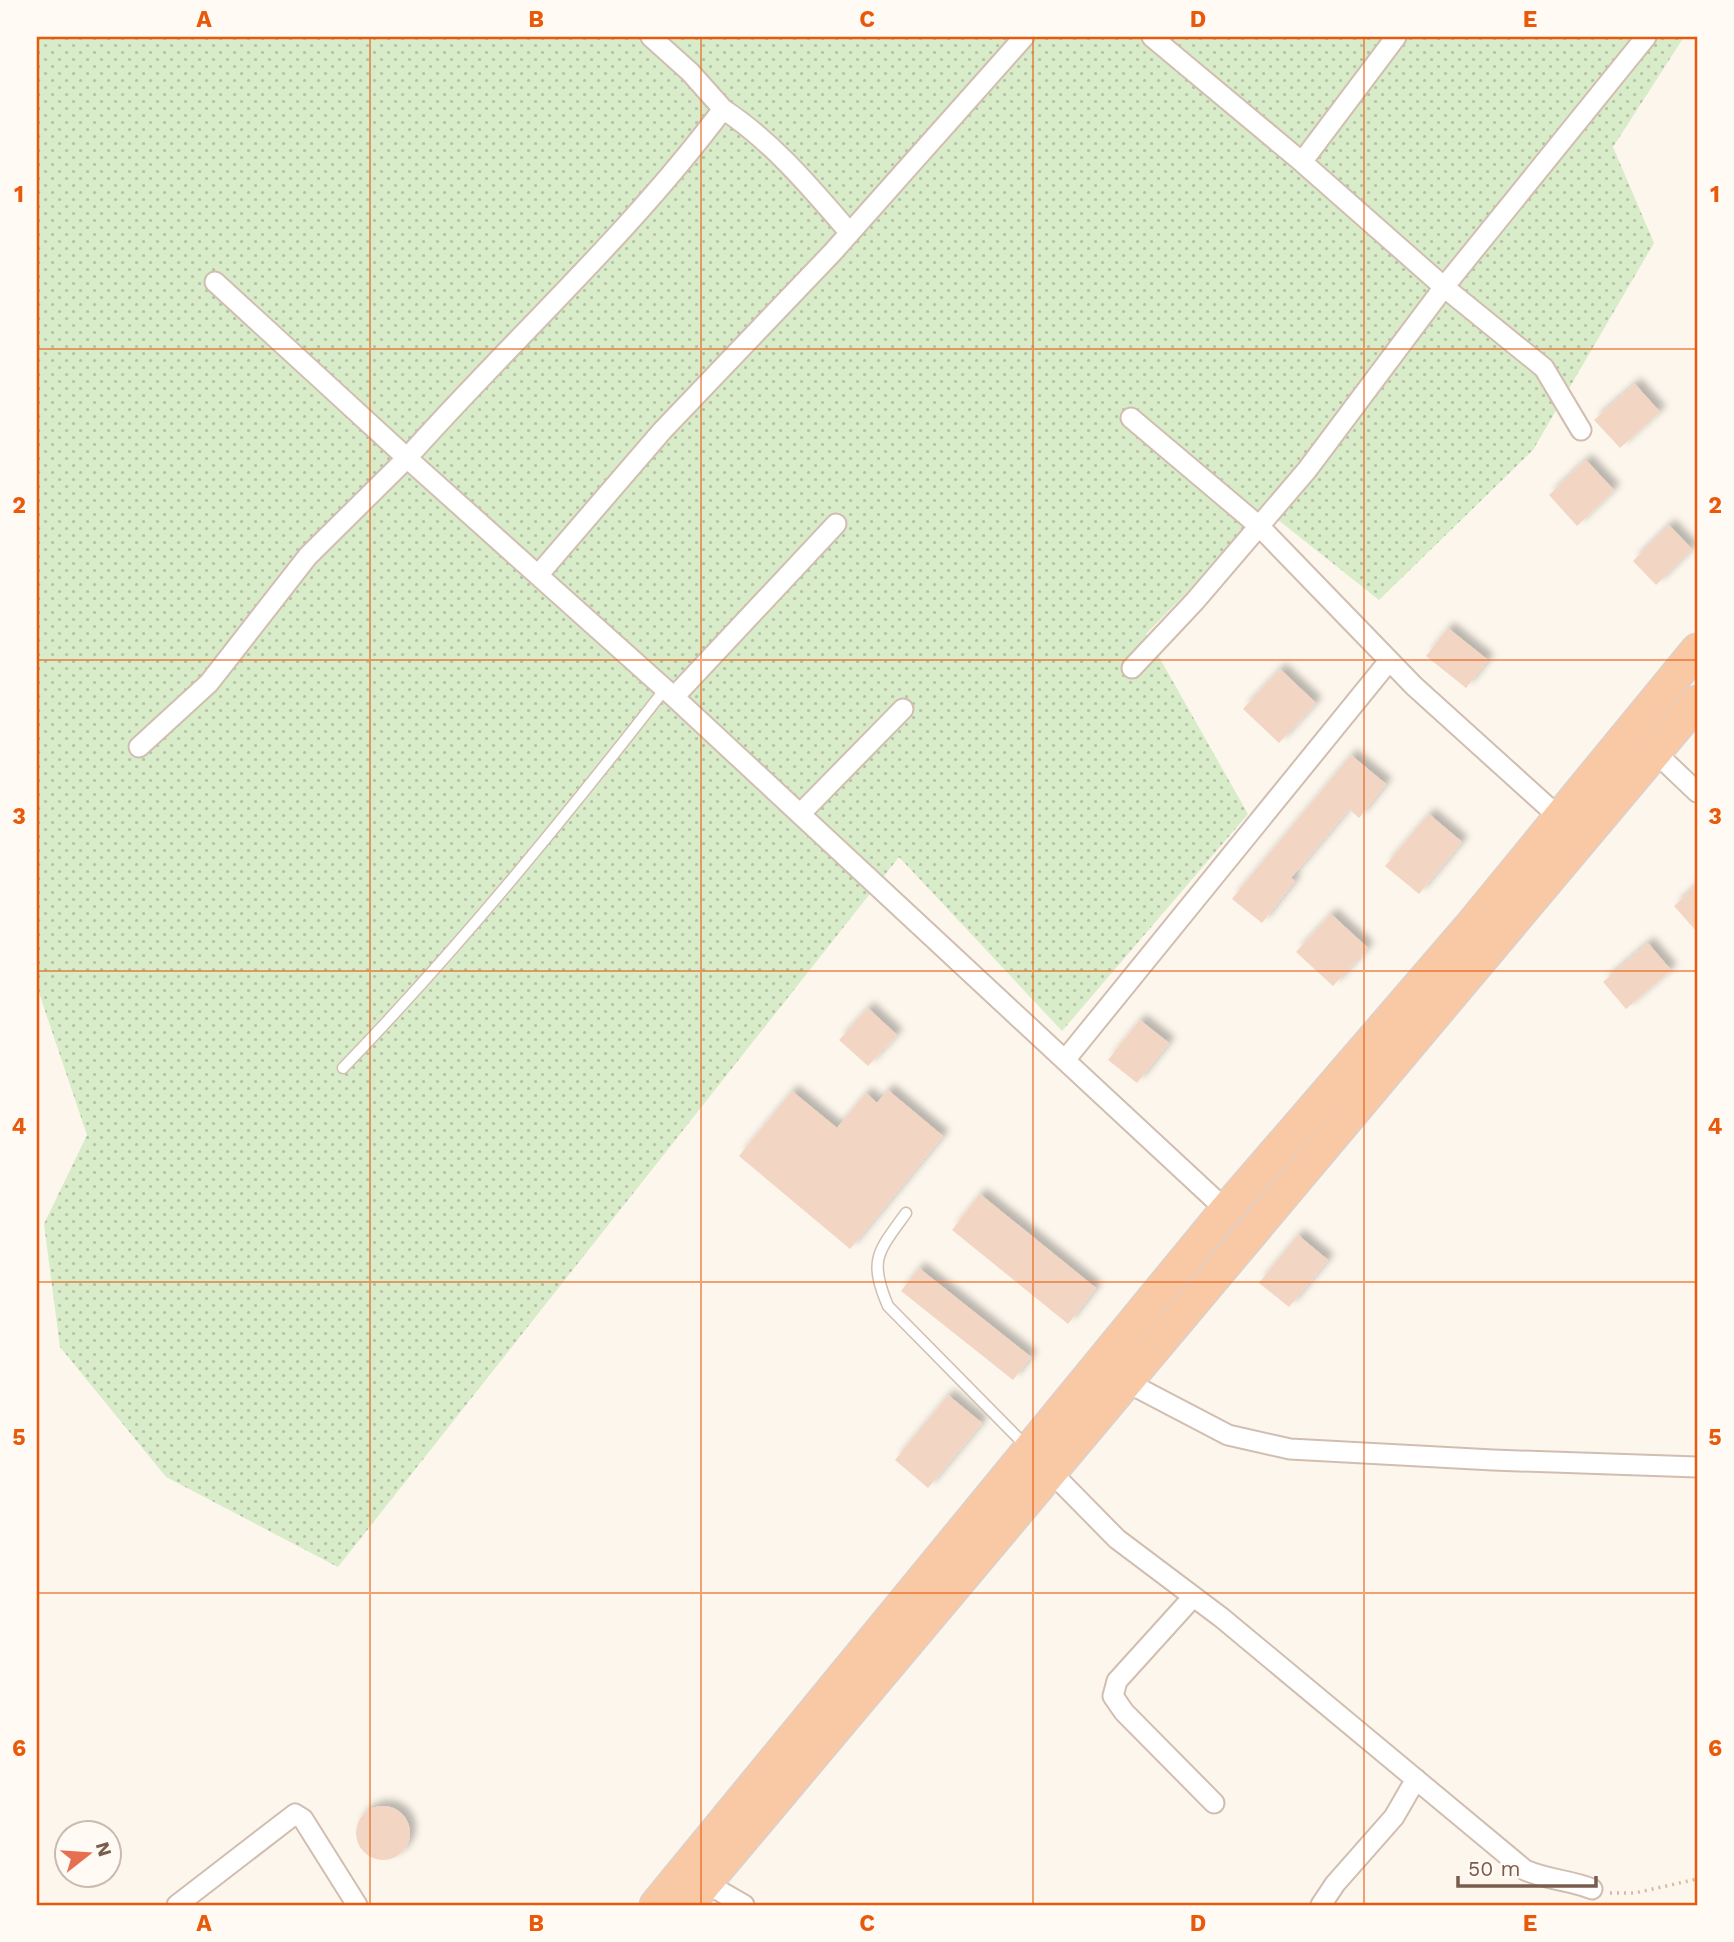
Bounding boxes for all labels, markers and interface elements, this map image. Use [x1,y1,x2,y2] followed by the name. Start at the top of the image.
[196,6,212,33] text: A
[528,6,544,33] text: B
[859,6,875,33] text: C
[1190,6,1206,33] text: D
[1523,6,1537,33] text: E
[14,181,24,208] text: 1
[1710,181,1720,208] text: 1
[12,492,26,519] text: 2
[1708,492,1722,519] text: 2
[12,803,26,830] text: 3
[1708,803,1722,830] text: 3
[12,1113,27,1140] text: 4
[1708,1113,1723,1140] text: 4
[12,1424,26,1451] text: 5
[1708,1424,1722,1451] text: 5
[12,1735,26,1762] text: 6
[1708,1735,1722,1762] text: 6
[52,1820,122,1890] north arrow
[91,1839,117,1859] text: N
[1458,1844,1596,1888] scale bar
[1468,1856,1520,1881] text: 50 m
[196,1910,212,1937] text: A
[528,1910,544,1937] text: B
[859,1910,875,1937] text: C
[1190,1910,1206,1937] text: D
[1523,1910,1537,1937] text: E

